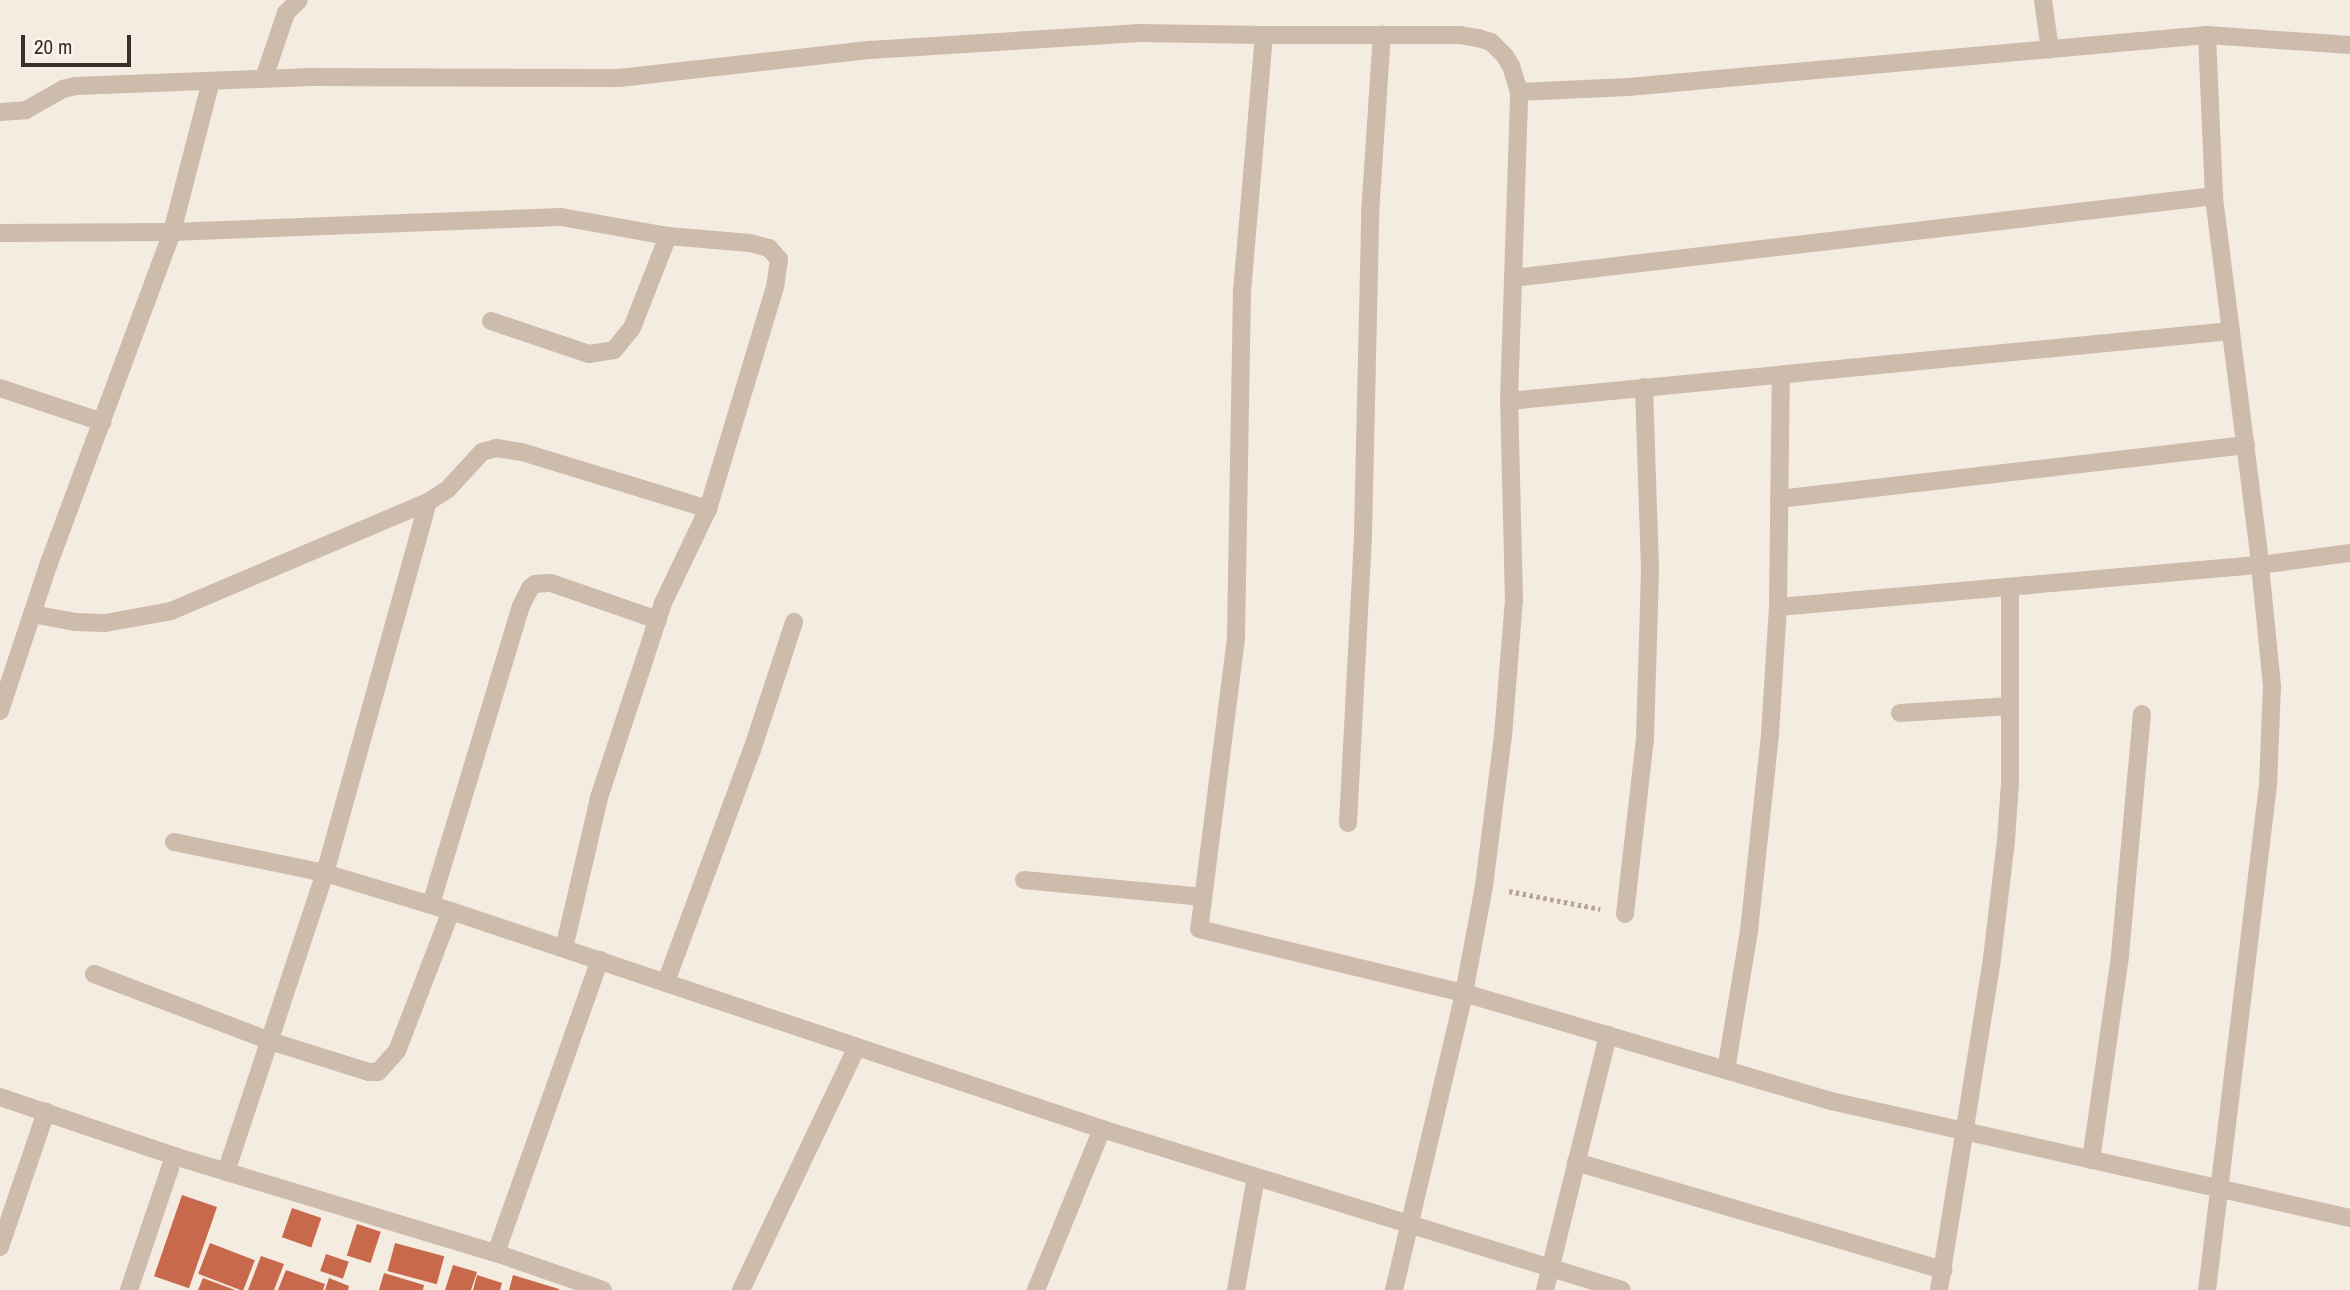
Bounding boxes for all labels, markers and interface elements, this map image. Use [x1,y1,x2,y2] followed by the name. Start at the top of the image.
[24,21,135,65] scale bar
[34,32,72,61] text: 20 m

